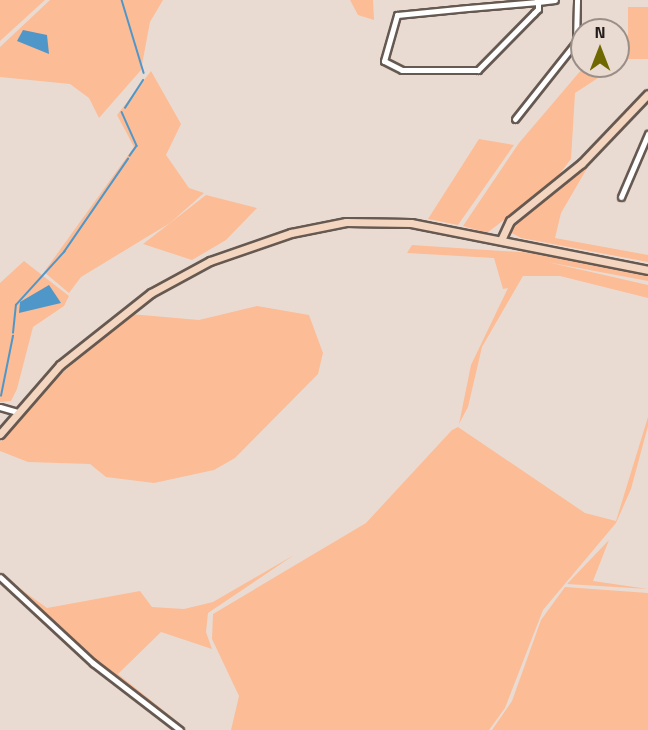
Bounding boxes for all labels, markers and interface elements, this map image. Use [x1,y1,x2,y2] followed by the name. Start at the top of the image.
[570,18,630,78] north arrow
[594,20,606,44] text: N

